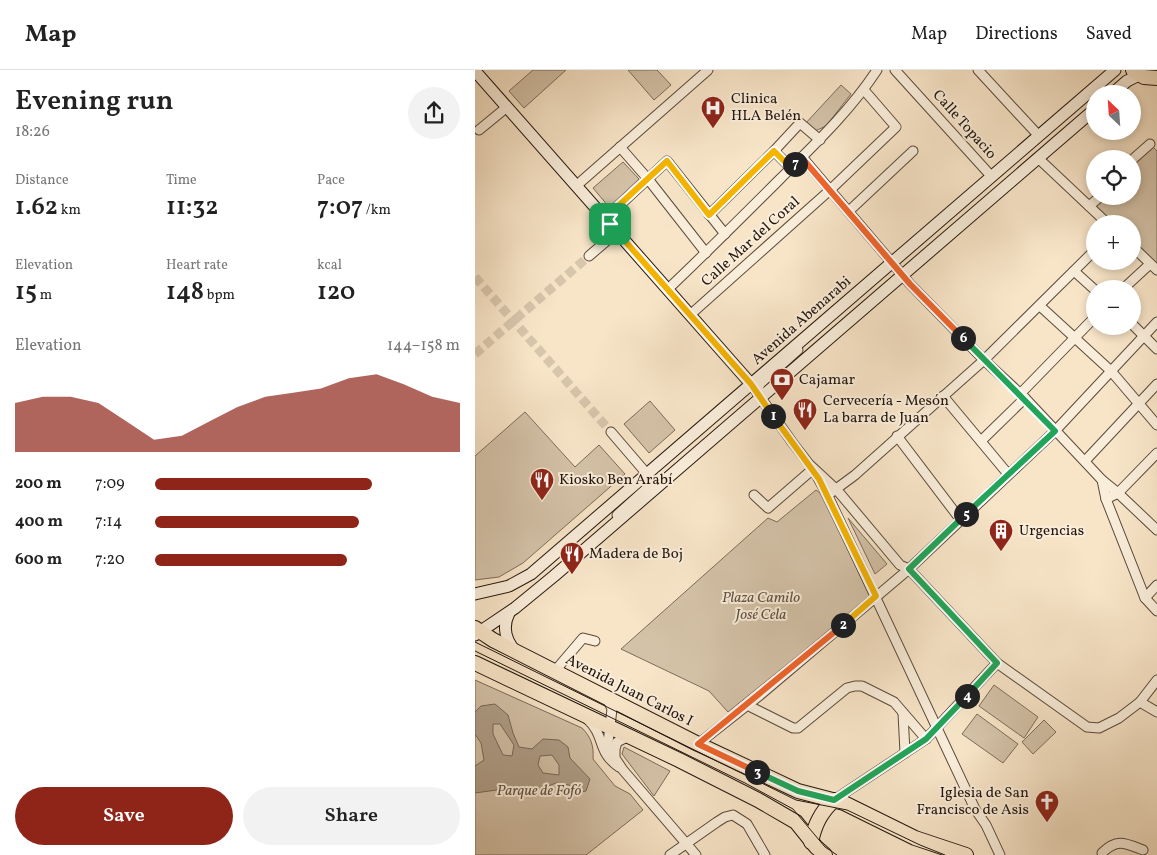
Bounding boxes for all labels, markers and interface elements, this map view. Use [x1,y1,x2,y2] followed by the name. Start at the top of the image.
[25,18,76,52] text: Map
[911,22,947,47] text: Map
[975,22,1058,47] text: Directions
[1086,22,1132,47] text: Saved
[15,82,174,121] text: Evening run
[1086,85,1141,140] north arrow
[1086,85,1141,335] map controls
[927,86,1001,164] street label: Calle Topacio
[408,87,460,139] button: share
[731,89,801,127] place label: Clinica HLA Belén
[700,95,726,129] hospital icon: Clinica HLA Belén
[15,121,50,143] text: 18:26
[1086,150,1141,205] button: locate
[783,152,807,176] pin: 7
[792,155,799,174] text: 7
[15,171,69,190] text: Distance
[166,171,197,190] text: Time
[317,171,345,190] text: Pace
[15,190,58,225] text: 1.62
[166,190,218,225] text: 11:32
[317,190,363,225] text: 7:07
[697,192,805,292] street label: Calle Mar del Coral
[58,201,81,220] text: km
[363,201,391,220] text: /km
[589,203,631,245] pin
[596,210,624,238] icon: arrive
[1086,215,1141,270] button: +
[15,256,73,275] text: Elevation
[166,256,228,275] text: Heart rate
[317,256,342,275] text: kcal
[748,272,856,370] street label: Avenida Abenarabi
[15,275,37,310] text: 15
[166,275,204,310] text: 148
[317,275,355,310] text: 120
[1086,280,1141,335] button: −
[37,286,52,305] text: m
[204,286,235,305] text: bpm
[951,326,975,350] pin: 6
[960,329,967,348] text: 6
[15,335,82,357] text: Elevation
[387,335,460,357] text: 144–158 m
[769,367,795,401] bank icon: Cajamar
[799,370,855,391] place label: Cajamar
[823,391,949,429] place label: Cervecería - Mesón La barra de Juan
[792,397,818,431] restaurant icon: Cervecería - Mesón La barra de Juan
[761,404,785,428] pin: 1
[771,407,776,426] text: 1
[529,467,555,501] restaurant icon: Kiosko Ben Arabí
[559,470,673,491] place label: Kiosko Ben Arabí
[15,473,62,495] text: 200 m
[95,473,125,495] text: 7:09
[953,502,979,526] pin: 5
[963,505,970,524] text: 5
[15,511,63,533] text: 400 m
[95,511,122,533] text: 7:14
[988,518,1014,552] building icon: Urgencias
[1019,521,1084,542] place label: Urgencias
[559,541,585,575] restaurant icon: Madera de Boj
[589,544,683,565] place label: Madera de Boj
[15,549,62,571] text: 600 m
[95,549,125,571] text: 7:20
[722,588,800,626] park label: Plaza Camilo José Cela
[831,612,855,638] pin: 2
[840,616,847,635] text: 2
[562,650,696,732] street label: Avenida Juan Carlos I
[955,684,979,708] pin: 4
[963,687,972,706] text: 4
[745,760,769,784] pin: 3
[754,763,761,782] text: 3
[497,781,581,802] park label: Parque de Fofó
[917,783,1029,821] place label: Iglesia de San Francisco de Asis
[15,787,233,845] button: Save
[243,787,460,845] button: Share
[1034,789,1060,823] church icon: Iglesia de San Francisco de Asis

